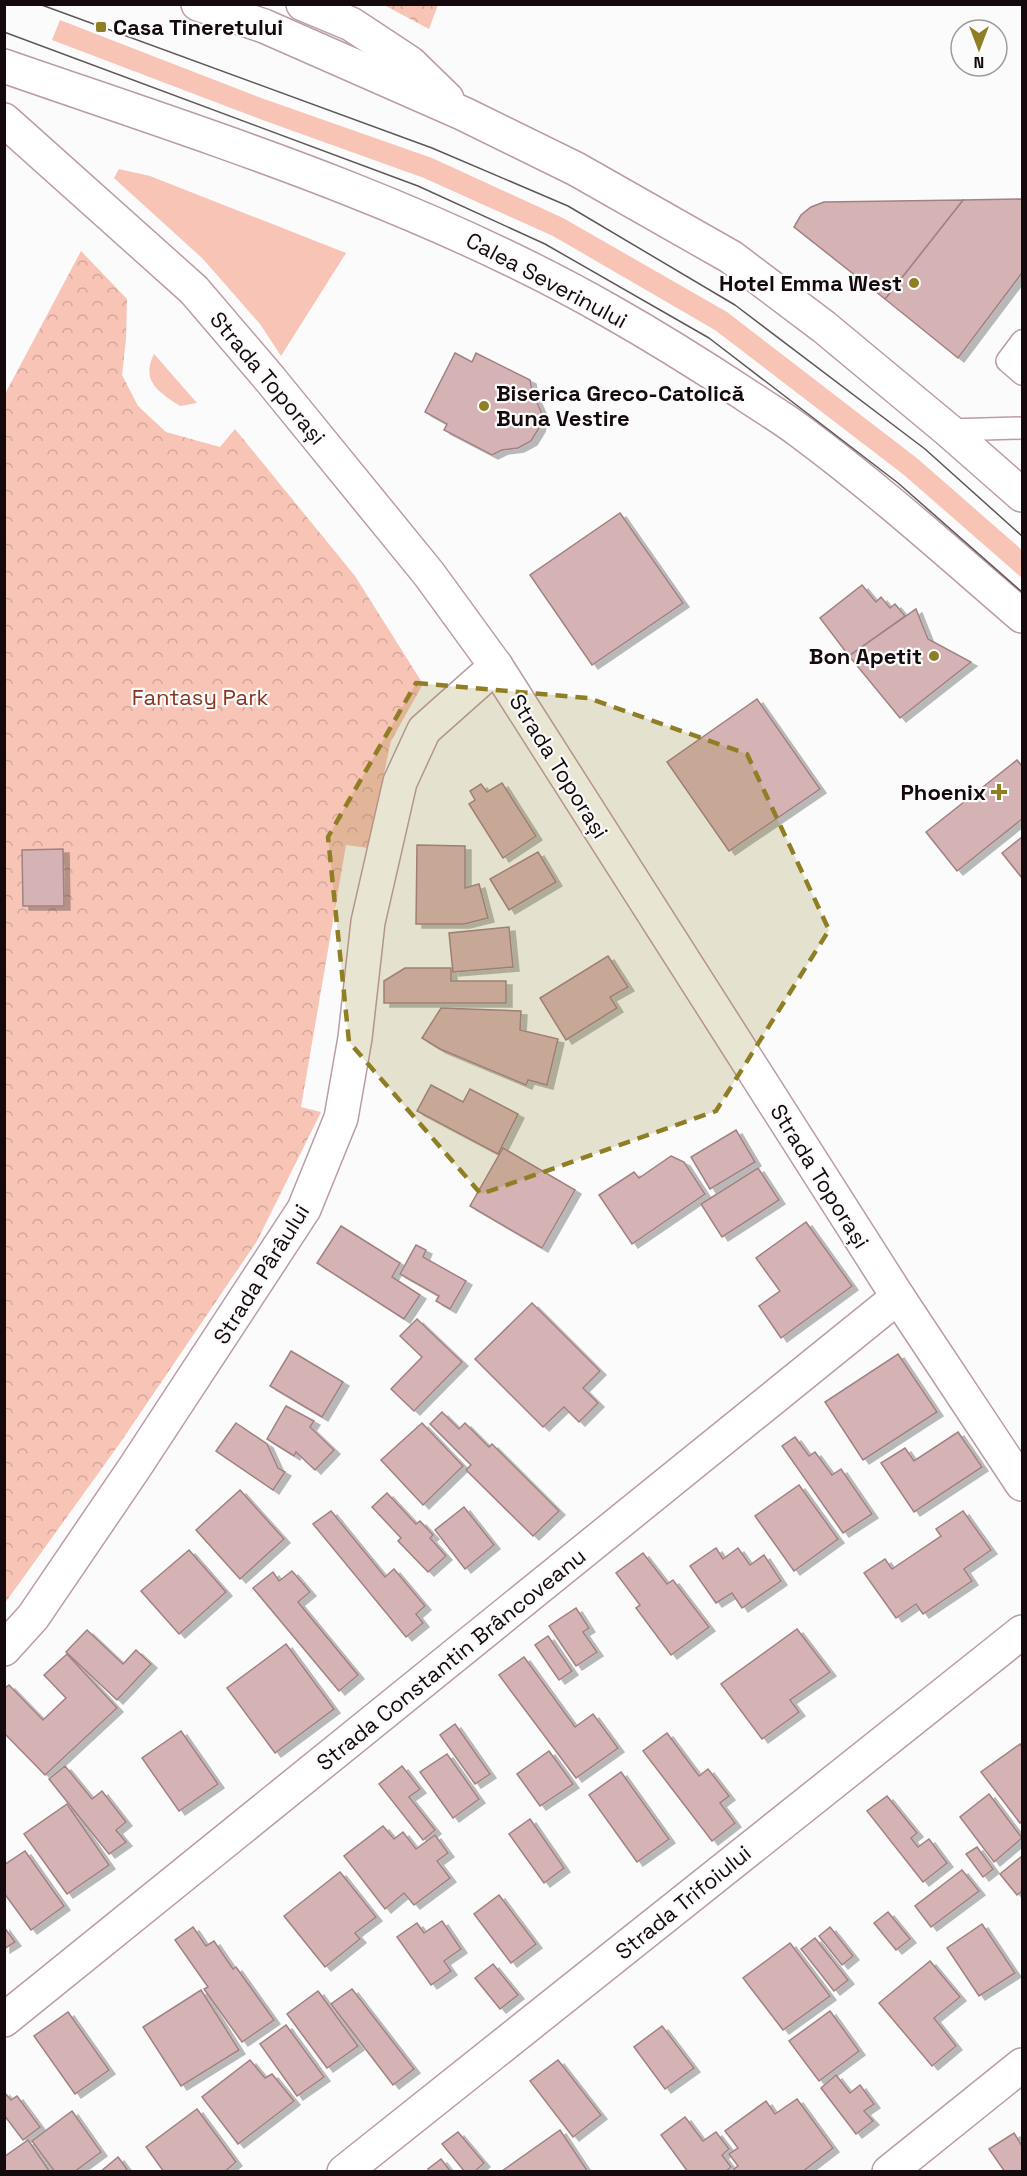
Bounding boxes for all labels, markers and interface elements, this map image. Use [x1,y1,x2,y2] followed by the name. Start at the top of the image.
[113,13,283,41] place label: Casa Tineretului
[949,18,1009,78] north arrow
[94,20,108,34] marker: Casa Tineretului
[974,52,984,73] text: N
[462,226,632,334] street label: Calea Severinului
[719,269,902,297] place label: Hotel Emma West
[907,276,921,290] marker: Hotel Emma West
[204,306,332,450] street label: Strada Toporași
[496,379,745,432] place label: Biserica Greco-Catolică Buna Vestire
[477,399,491,413] marker: Biserica Greco-Catolică Buna Vestire
[809,642,922,670] place label: Bon Apetit
[927,649,941,663] marker: Bon Apetit
[132,683,268,711] park label: Fantasy Park
[503,688,615,844] street label: Strada Toporași
[901,778,986,806] place label: Phoenix
[990,783,1008,801] marker: Phoenix
[764,1098,876,1254] street label: Strada Toporași
[207,1199,315,1349] street label: Strada Pârâului
[311,1542,591,1776] street label: Strada Constantin Brâncoveanu
[609,1839,757,1965] street label: Strada Trifoiului

